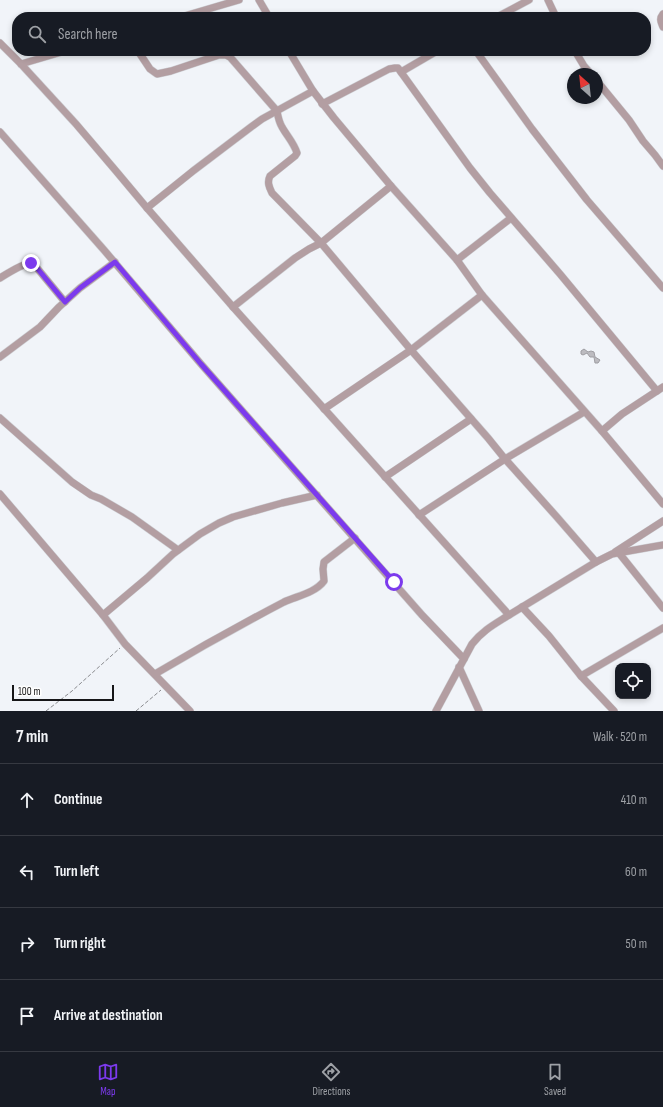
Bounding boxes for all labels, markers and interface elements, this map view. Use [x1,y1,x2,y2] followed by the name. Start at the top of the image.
[12,12,651,56] search box
[26,23,48,45] icon: search
[58,25,118,44] text: Search here
[567,68,603,104] north arrow
[22,254,40,272] route end
[385,573,403,591] route start
[615,663,651,699] map controls
[615,663,651,699] button: locate
[12,683,114,702] scale bar
[18,685,40,698] text: 100 m
[16,727,48,747] text: 7 min
[593,729,647,745] text: Walk · 520 m
[16,789,38,811] icon: ahead
[54,790,103,809] text: Continue
[621,792,647,808] text: 410 m
[16,861,38,883] icon: left
[54,862,99,881] text: Turn left
[625,864,647,880] text: 60 m
[16,933,38,955] icon: right
[54,934,106,953] text: Turn right
[626,936,647,952] text: 50 m
[16,1005,38,1027] icon: arrive
[54,1006,163,1025] text: Arrive at destination
[97,1061,119,1098] tab: Map
[313,1061,350,1098] tab: Directions
[544,1061,566,1098] tab: Saved

